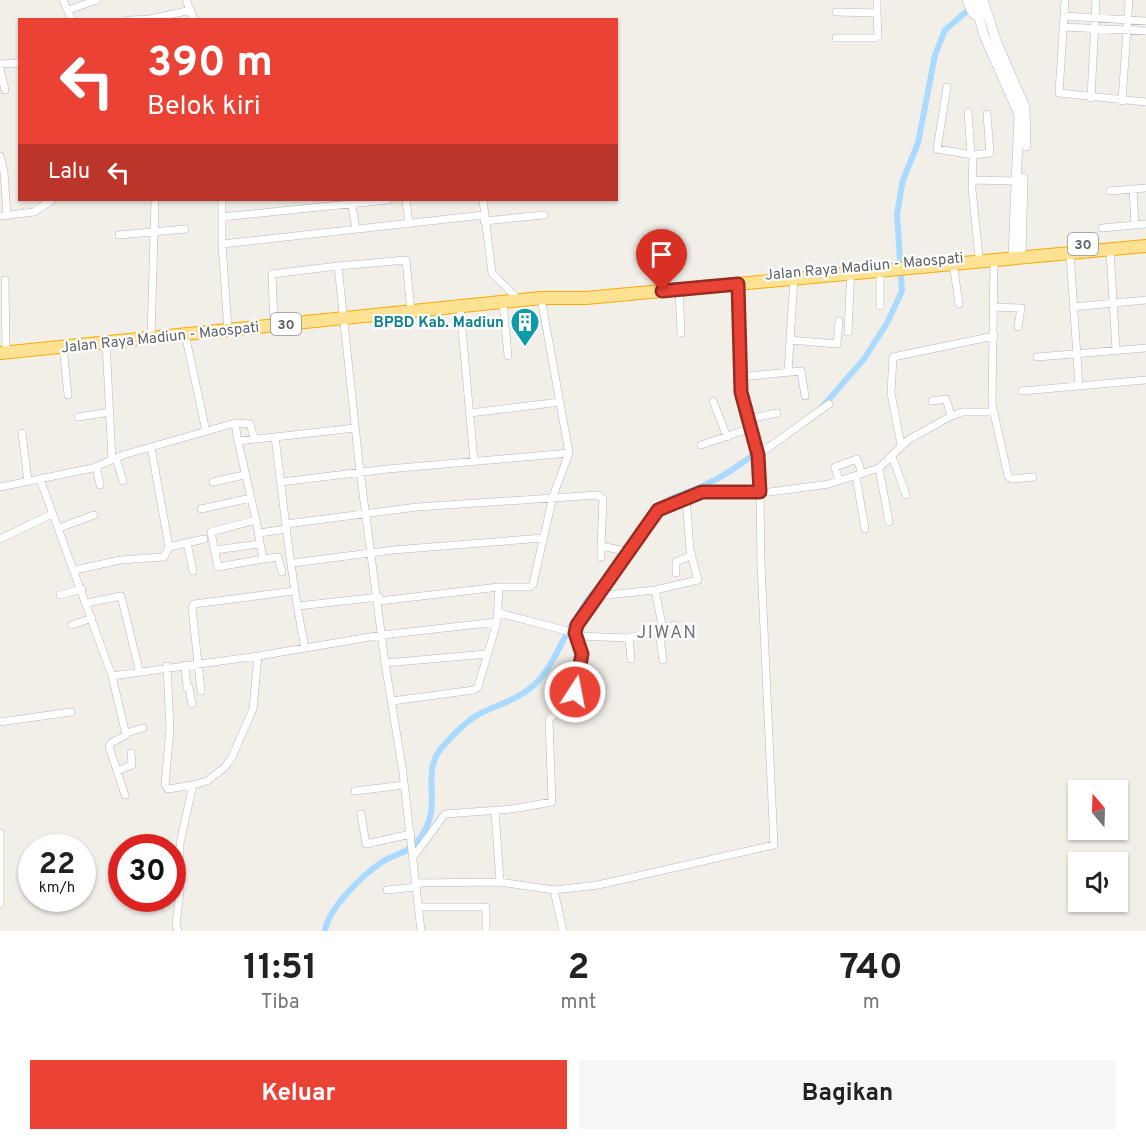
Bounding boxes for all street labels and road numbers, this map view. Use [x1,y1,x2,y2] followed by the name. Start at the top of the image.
[1068,233,1098,255] road number: 30
[764,249,964,286] street label: Jalan Raya Madiun - Maospati
[271,313,301,335] road number: 30
[60,319,260,358] street label: Jalan Raya Madiun - Maospati

